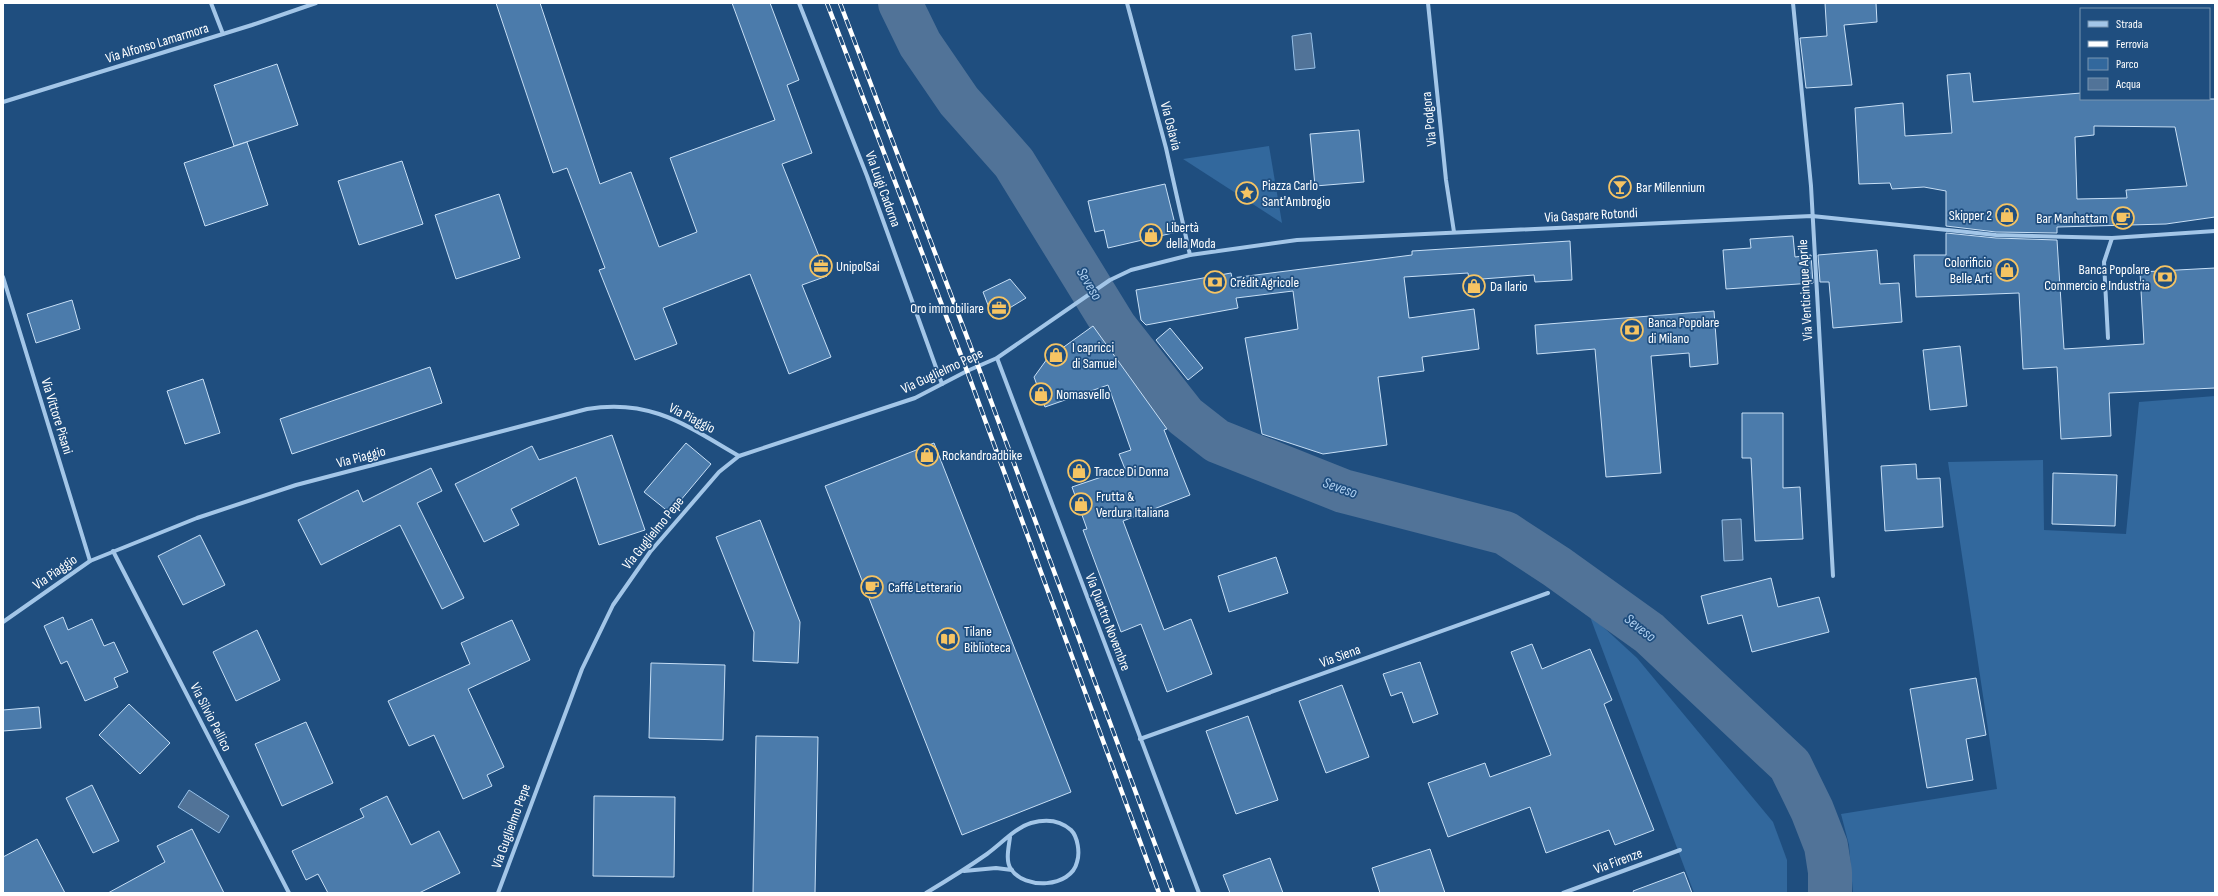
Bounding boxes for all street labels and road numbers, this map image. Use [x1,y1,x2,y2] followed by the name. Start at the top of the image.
[103,19,211,67] street label: Via Alfonso Lamarmora
[1418,91,1440,147] street label: Via Podgora
[1157,100,1185,152] street label: Via Oslavia
[861,149,905,229] street label: Via Luigi Cadorna
[1544,204,1638,226] street label: Via Gaspare Rotondi
[1794,239,1816,341] street label: Via Venticinque Aprile
[898,345,986,397] street label: Via Guglielmo Pepe
[37,376,77,456] street label: Via Vittore Pisani
[666,399,718,437] street label: Via Piaggio
[335,442,388,472] street label: Via Piaggio
[618,493,688,573] street label: Via Guglielmo Pepe
[30,551,81,593] street label: Via Piaggio
[1082,571,1134,673] street label: Via Quattro Novembre
[1317,641,1363,671] street label: Via Siena
[186,680,236,754] street label: Via Silvio Pellico
[488,781,534,871] street label: Via Guglielmo Pepe
[1591,844,1645,878] street label: Via Firenze

